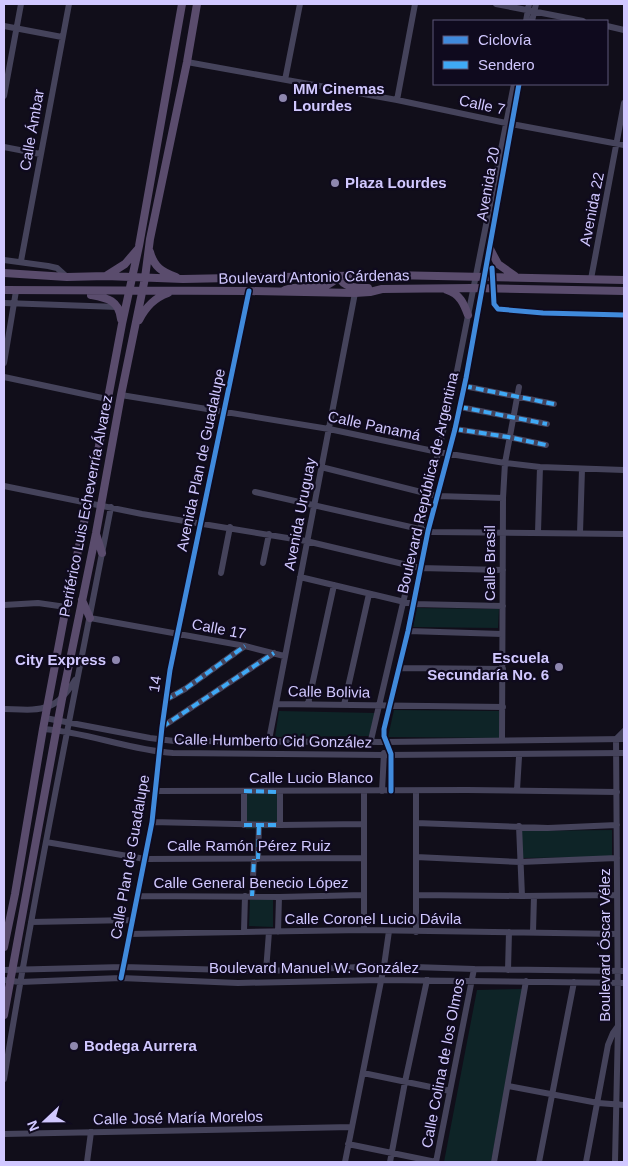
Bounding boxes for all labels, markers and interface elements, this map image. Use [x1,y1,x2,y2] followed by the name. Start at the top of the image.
[433,20,608,85] legend
[478,31,532,48] text: Ciclovía
[478,56,535,73] text: Sendero
[293,80,385,114] place label: MM Cinemas Lourdes
[16,88,47,172] street label: Calle Ámbar
[457,91,507,118] street label: Calle 7
[277,92,289,104] marker: MM Cinemas Lourdes
[473,146,502,222] street label: Avenida 20
[576,171,607,247] street label: Avenida 22
[345,174,447,191] place label: Plaza Lourdes
[329,177,341,189] marker: Plaza Lourdes
[218,266,410,287] street label: Boulevard Antonio Cárdenas
[173,367,228,553] street label: Avenida Plan de Guadalupe
[394,370,461,595] street label: Boulevard República de Argentina
[56,393,115,618] street label: Periférico Luis Echeverría Álvarez
[326,407,423,444] street label: Calle Panamá
[280,455,319,572] street label: Avenida Uruguay
[481,525,498,601] street label: Calle Brasil
[190,615,248,642] street label: Calle 17
[427,649,550,683] place label: Escuela Secundaría No. 6
[15,651,106,668] place label: City Express
[110,654,122,666] marker: City Express
[553,661,565,673] marker: Escuela Secundaría No. 6
[145,674,164,693] street label: 14
[288,682,371,701] street label: Calle Bolivia
[174,730,372,751] street label: Calle Humberto Cid González
[249,769,373,786] street label: Calle Lucio Blanco
[107,773,152,941] street label: Calle Plan de Guadalupe
[167,837,331,854] street label: Calle Ramón Pérez Ruiz
[596,868,613,1022] street label: Boulevard Óscar Vélez
[153,874,349,891] street label: Calle General Benecio López
[285,910,462,927] street label: Calle Coronel Lucio Dávila
[209,959,419,976] street label: Boulevard Manuel W. González
[418,977,467,1149] street label: Calle Colina de los Olmos
[84,1037,197,1054] place label: Bodega Aurrera
[68,1040,80,1052] marker: Bodega Aurrera
[20,1096,70,1146] north arrow
[93,1108,263,1127] street label: Calle José María Morelos
[24,1118,42,1134] text: N

